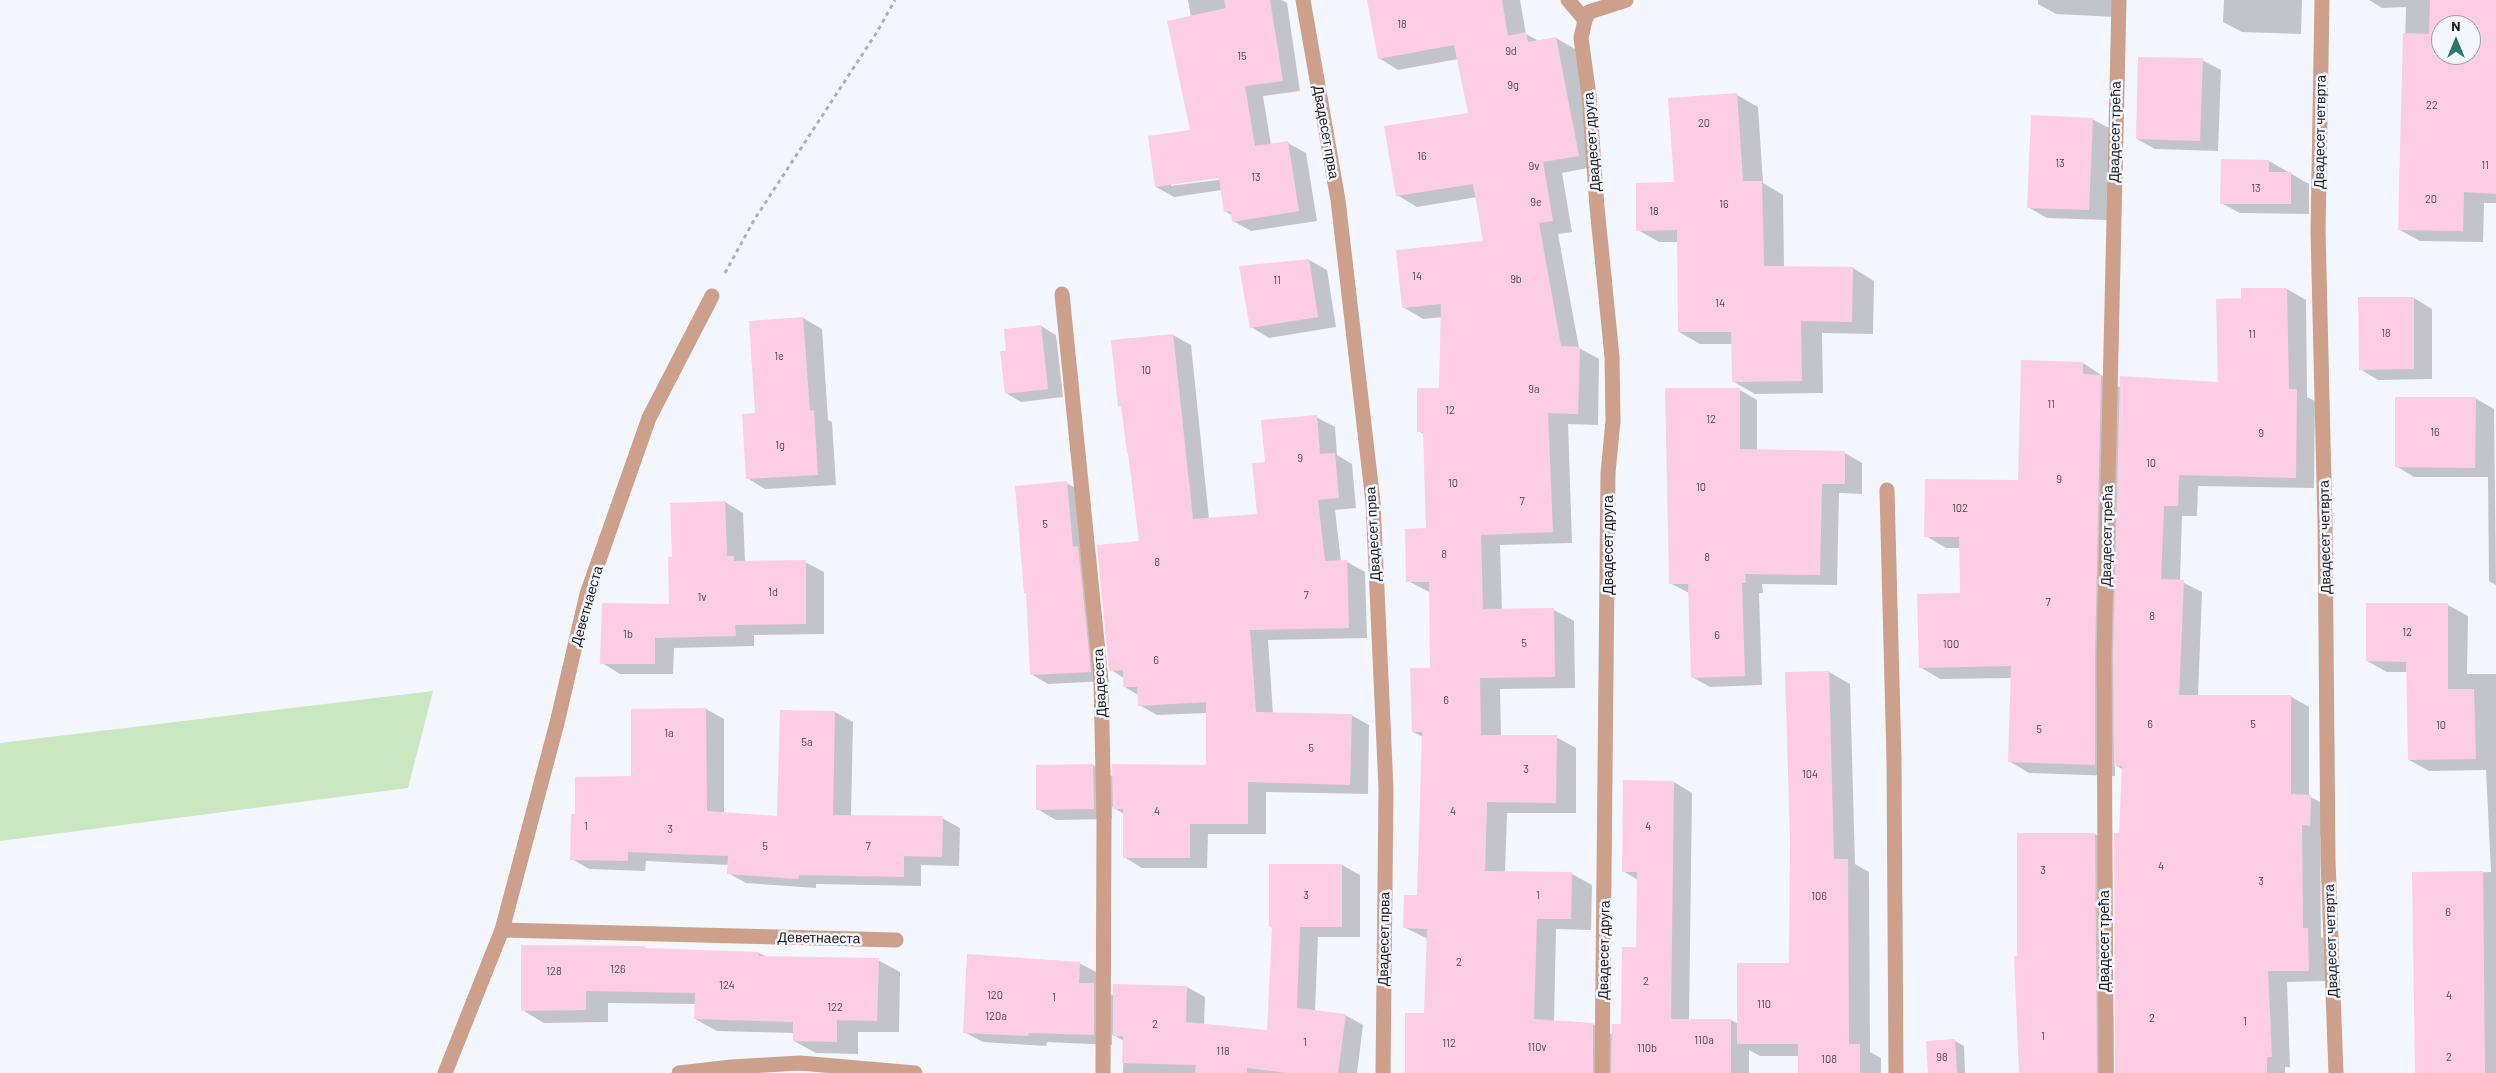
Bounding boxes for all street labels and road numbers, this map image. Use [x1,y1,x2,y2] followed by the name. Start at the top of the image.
[2311,75,2329,189] street label: Двадесет четврта
[2106,81,2124,183] street label: Двадесет трећа
[1310,84,1342,180] street label: Двадесет прва
[1580,92,1604,192] street label: Двадесет друга
[2316,480,2334,594] street label: Двадесет четврта
[2098,485,2116,587] street label: Двадесет трећа
[1362,486,1384,582] street label: Двадесет прва
[1600,495,1616,595] street label: Двадесет друга
[568,564,606,648] street label: Деветнаеста
[1090,648,1110,718] street label: Двадесета
[2321,884,2341,998] street label: Двадесет четврта
[2096,890,2112,992] street label: Двадесет трећа
[1375,892,1393,986] street label: Двадесет прва
[1595,900,1613,1000] street label: Двадесет друга
[778,929,860,947] street label: Деветнаеста

